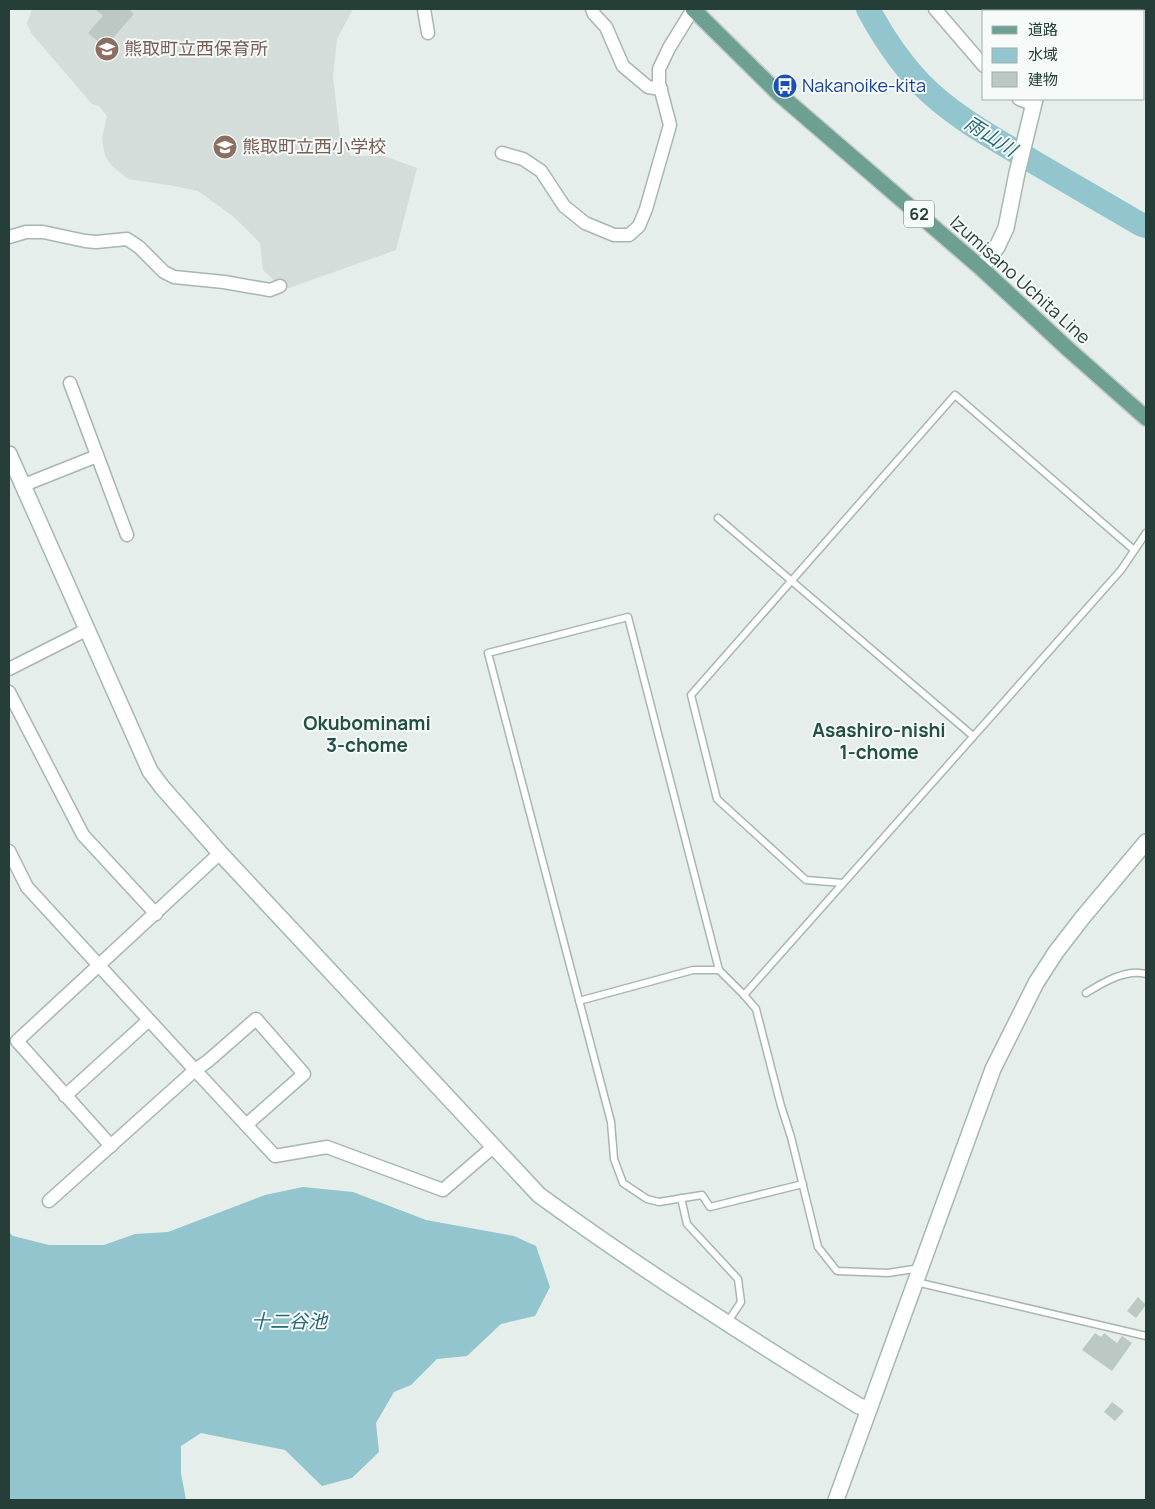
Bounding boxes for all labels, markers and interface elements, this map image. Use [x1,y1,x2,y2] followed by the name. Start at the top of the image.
[982,10,1145,100] legend
[1028,19,1058,40] text: 道路
[94,36,120,62] school or university icon: 熊取町立西保育所
[124,36,268,60] place label: 熊取町立西保育所
[1028,44,1058,65] text: 水域
[1028,69,1058,90] text: 建物
[772,73,798,99] bus stop icon: Nakanoike-kita
[802,73,926,97] place label: Nakanoike-kita
[960,110,1024,163] water label: 雨山川
[212,134,238,160] school or university icon: 熊取町立西小学校
[242,134,386,158] place label: 熊取町立西小学校
[904,200,934,228] road number: 62
[945,210,1096,349] street label: Izumisano Uchita Line
[303,710,431,758] district label: Okubominami 3-chome
[812,717,946,765] district label: Asashiro-nishi 1-chome
[251,1308,329,1334] water label: 十二谷池

